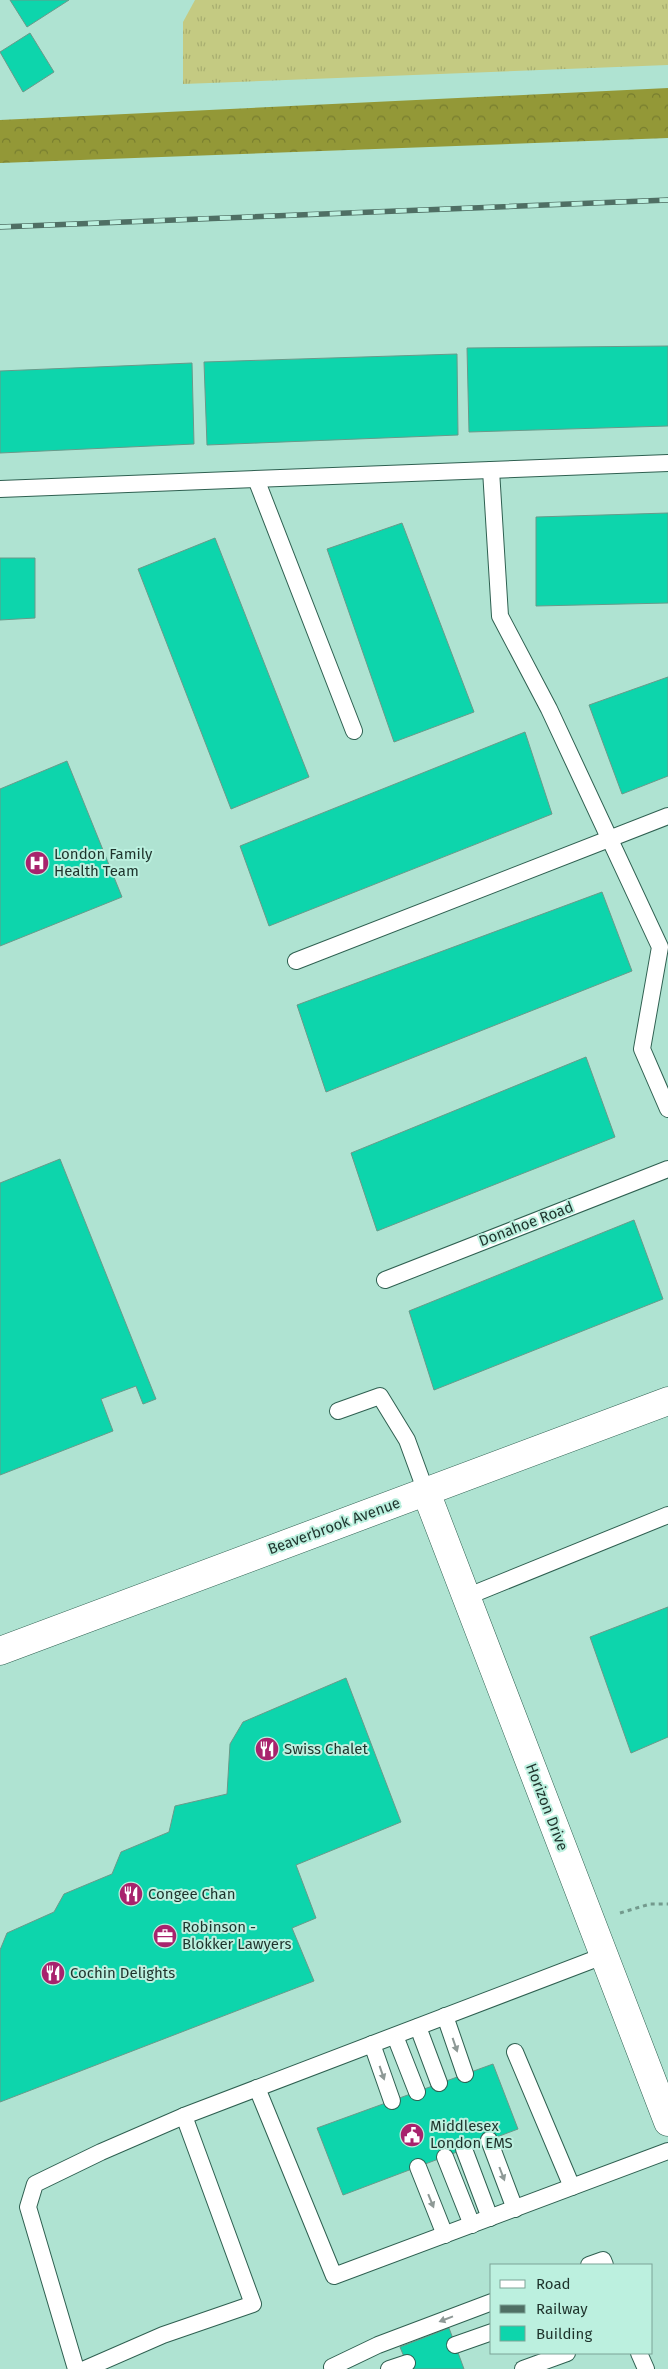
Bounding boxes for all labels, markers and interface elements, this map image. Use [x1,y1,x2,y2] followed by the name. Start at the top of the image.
[54,845,153,880] place label: London Family Health Team
[24,850,50,876] hospital icon: London Family Health Team
[476,1198,576,1250] street label: Donahoe Road
[265,1494,403,1558] street label: Beaverbrook Avenue
[254,1736,280,1762] restaurant icon: Swiss Chalet
[284,1740,369,1758] place label: Swiss Chalet
[522,1761,572,1853] street label: Horizon Drive
[118,1881,144,1907] restaurant icon: Congee Chan
[148,1885,236,1903] place label: Congee Chan
[182,1918,292,1953] place label: Robinson - Blokker Lawyers
[152,1923,178,1949] office icon: Robinson - Blokker Lawyers
[40,1960,66,1986] restaurant icon: Cochin Delights
[70,1964,175,1982] place label: Cochin Delights
[451,2038,459,2053] one-way arrow
[379,2065,386,2080] one-way arrow
[430,2117,513,2152] place label: Middlesex London EMS
[399,2122,425,2148] public building icon: Middlesex London EMS
[498,2167,506,2182] one-way arrow
[427,2194,435,2209] one-way arrow
[490,2264,653,2354] legend
[536,2275,571,2293] text: Road
[536,2300,588,2318] text: Railway
[438,2315,453,2323] one-way arrow
[536,2325,592,2343] text: Building

